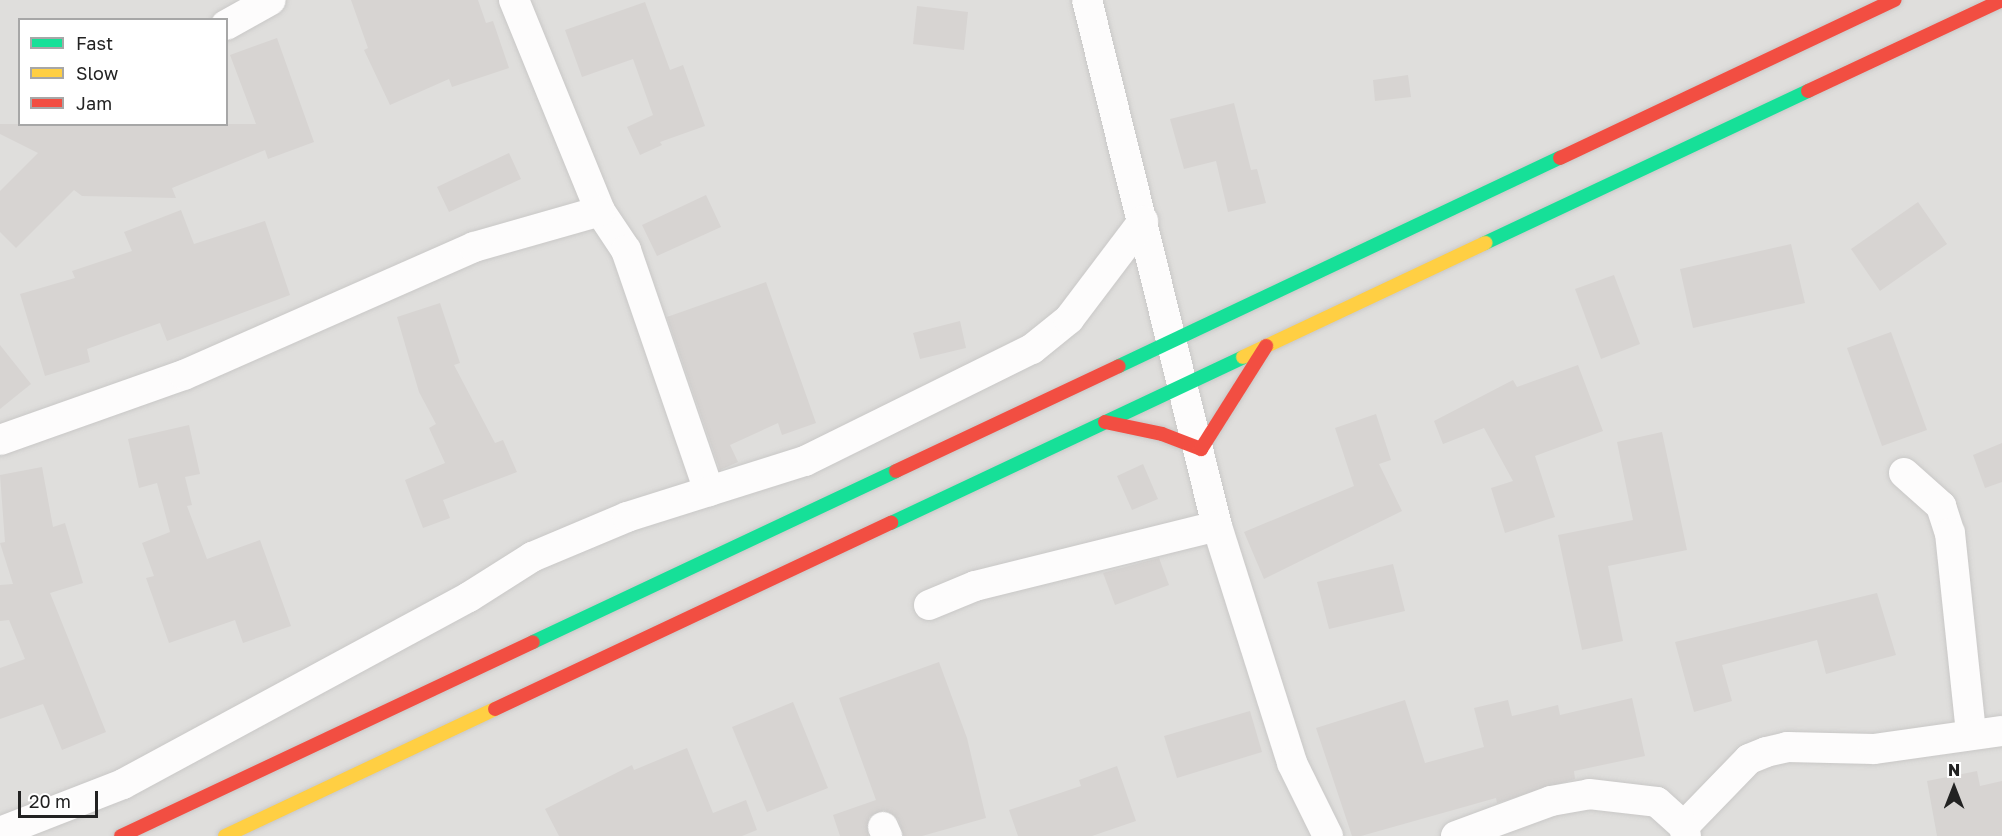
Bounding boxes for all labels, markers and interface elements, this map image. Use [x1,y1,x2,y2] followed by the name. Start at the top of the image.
[18,18,228,126] legend
[76,32,113,54] text: Fast
[76,62,118,84] text: Slow
[76,92,112,114] text: Jam
[1924,758,1984,818] north arrow
[1948,760,1960,780] text: N
[21,779,100,817] scale bar
[29,790,71,812] text: 20 m

